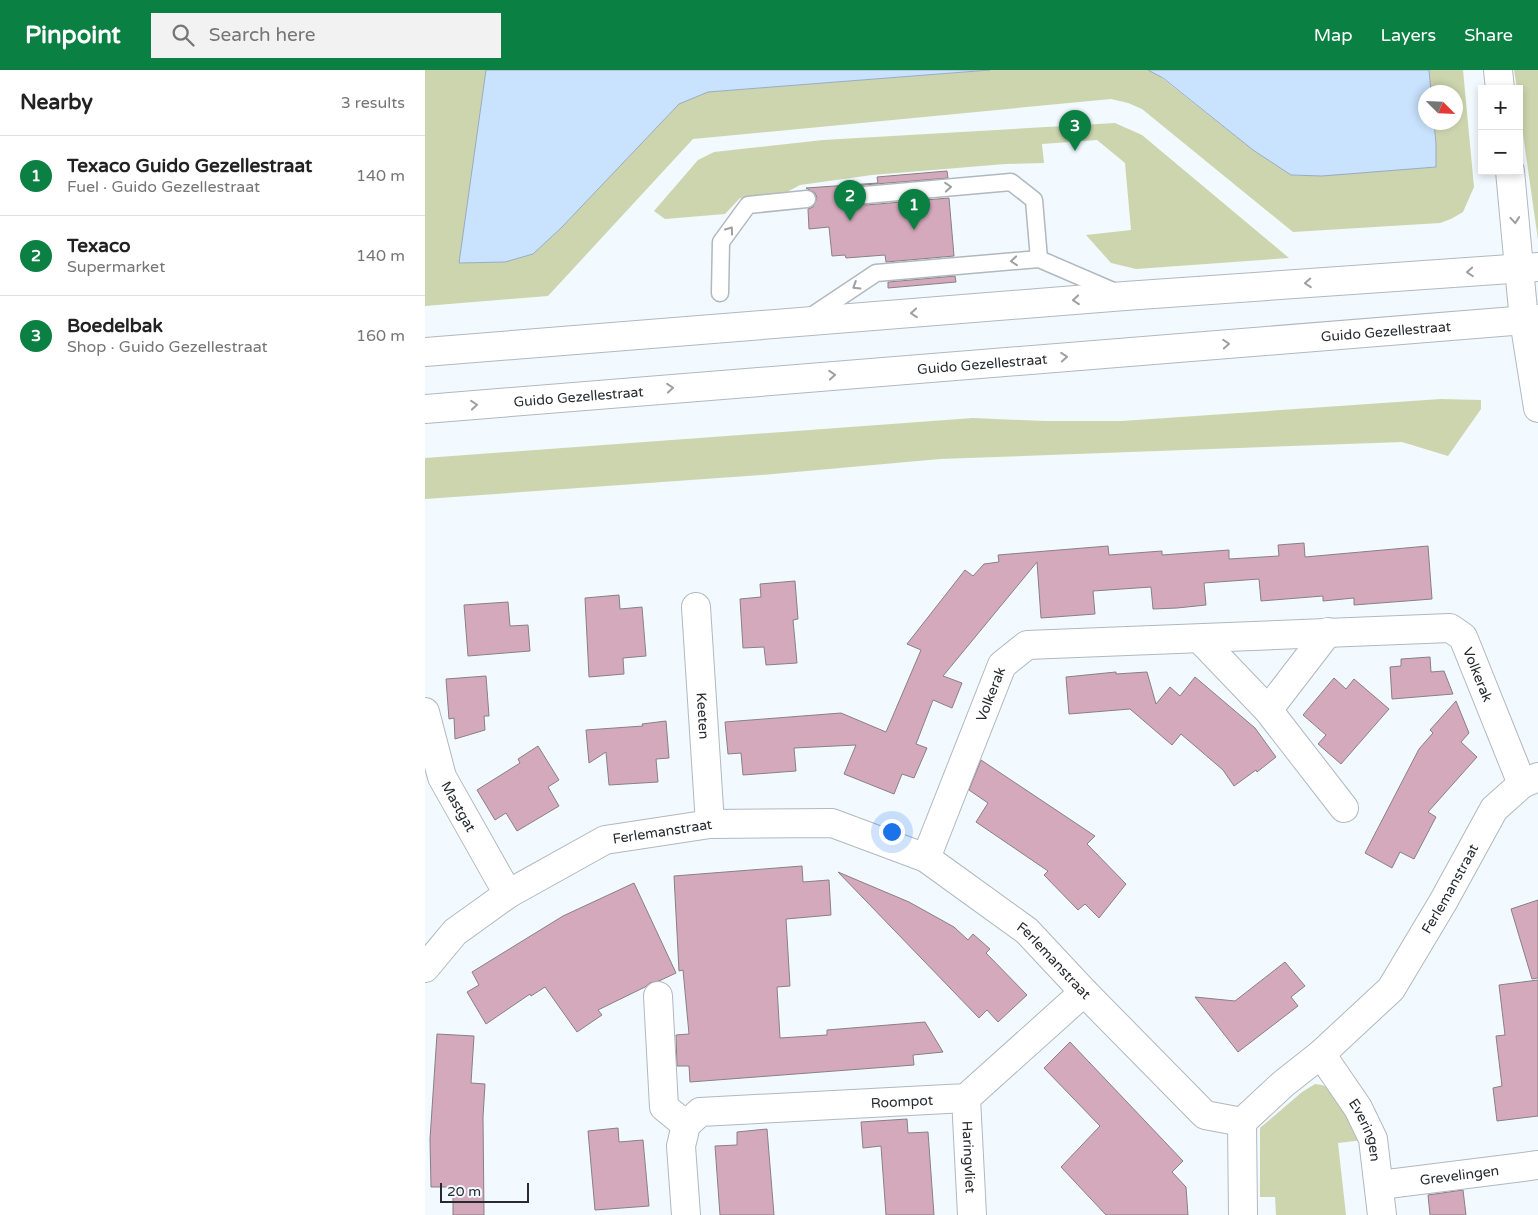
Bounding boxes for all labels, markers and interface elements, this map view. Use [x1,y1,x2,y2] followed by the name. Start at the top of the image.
[151,13,501,58] search box
[25,21,121,50] text: Pinpoint
[169,21,197,49] icon: search
[209,24,316,46] text: Search here
[1314,24,1353,46] text: Map
[1381,24,1436,46] text: Layers
[1464,24,1513,46] text: Share
[1418,85,1463,130] north arrow
[1478,85,1523,175] map controls
[1478,85,1523,130] button: +
[20,90,93,115] text: Nearby
[341,93,405,113] text: 3 results
[1059,110,1091,151] pin: 3
[1478,130,1523,175] button: −
[67,155,312,177] text: Texaco Guido Gezellestraat
[31,166,41,186] text: 1
[356,166,405,186] text: 140 m
[67,177,260,197] text: Fuel · Guido Gezellestraat
[834,180,866,221] pin: 2
[944,182,952,193] one-way arrow
[898,189,930,230] pin: 1
[1509,216,1520,224] one-way arrow
[724,227,732,236] one-way arrow
[67,235,131,257] text: Texaco
[31,246,41,266] text: 2
[356,246,405,266] text: 140 m
[1010,256,1018,267] one-way arrow
[67,257,165,277] text: Supermarket
[1466,267,1474,278] one-way arrow
[1304,278,1312,289] one-way arrow
[852,280,861,289] one-way arrow
[1072,294,1080,305] one-way arrow
[910,307,918,318] one-way arrow
[67,315,163,337] text: Boedelbak
[1320,318,1452,346] street label: Guido Gezellestraat
[31,326,41,346] text: 3
[356,326,405,346] text: 160 m
[67,337,268,357] text: Shop · Guido Gezellestraat
[1222,339,1230,350] one-way arrow
[917,351,1049,378] street label: Guido Gezellestraat
[1060,351,1068,362] one-way arrow
[829,370,837,381] one-way arrow
[513,383,645,411] street label: Guido Gezellestraat
[667,383,675,394] one-way arrow
[470,400,478,411] one-way arrow
[1459,645,1496,705] street label: Volkerak
[973,664,1009,724] street label: Volkerak
[693,692,713,740] street label: Keeten
[437,778,479,835] street label: Mastgat
[611,816,714,848] street label: Ferlemanstraat
[879,819,905,845] your location
[1418,841,1482,937] street label: Ferlemanstraat
[1013,918,1095,1003] street label: Ferlemanstraat
[870,1092,934,1112] street label: Roompot
[1345,1095,1384,1162] street label: Everingen
[958,1120,979,1194] street label: Haringvliet
[1419,1162,1500,1189] street label: Grevelingen
[440,1180,529,1203] scale bar
[447,1183,481,1200] text: 20 m

